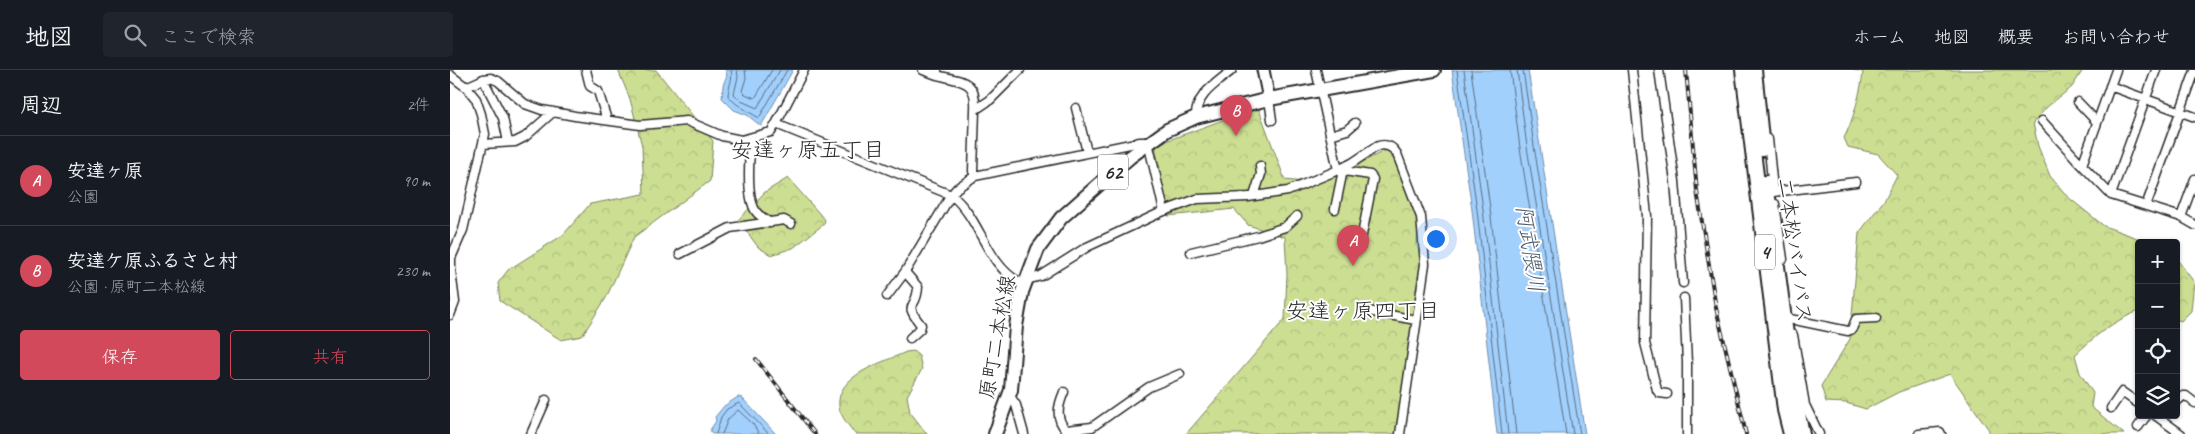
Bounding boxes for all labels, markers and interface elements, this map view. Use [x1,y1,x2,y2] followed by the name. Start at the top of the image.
[103,12,453,57] search box
[121,21,149,49] icon: search
[25,22,73,52] text: 地図
[161,25,256,49] text: ここで検索
[1853,26,1906,48] text: ホーム
[1934,26,1970,48] text: 地図
[1998,26,2034,48] text: 概要
[2062,26,2170,48] text: お問い合わせ
[20,92,62,118] text: 周辺
[407,95,430,115] text: 2件
[1220,95,1252,136] pin: B
[731,136,885,164] district label: 安達ヶ原五丁目
[1098,154,1128,190] road number: 62
[67,159,143,183] text: 安達ヶ原
[32,171,40,191] text: A
[403,171,430,191] text: 90 m
[1772,176,1818,324] street label: 二本松バイパス
[67,187,99,207] text: 公園
[1509,203,1551,295] water label: 阿武隈川
[1337,225,1369,266] pin: A
[1423,226,1449,252] your location
[1755,234,1775,270] road number: 4
[2135,239,2180,419] map controls
[2135,239,2180,284] button: +
[67,249,238,273] text: 安達ケ原ふるさと村
[32,261,40,281] text: B
[396,261,430,281] text: 230 m
[973,273,1021,401] street label: 原町二本松線
[67,277,206,297] text: 公園 · 原町二本松線
[2135,284,2180,329] button: −
[1286,297,1440,325] district label: 安達ヶ原四丁目
[2135,329,2180,374] button: locate
[20,330,220,380] button: 保存
[230,330,430,380] button: 共有
[2135,374,2180,419] button: layers

